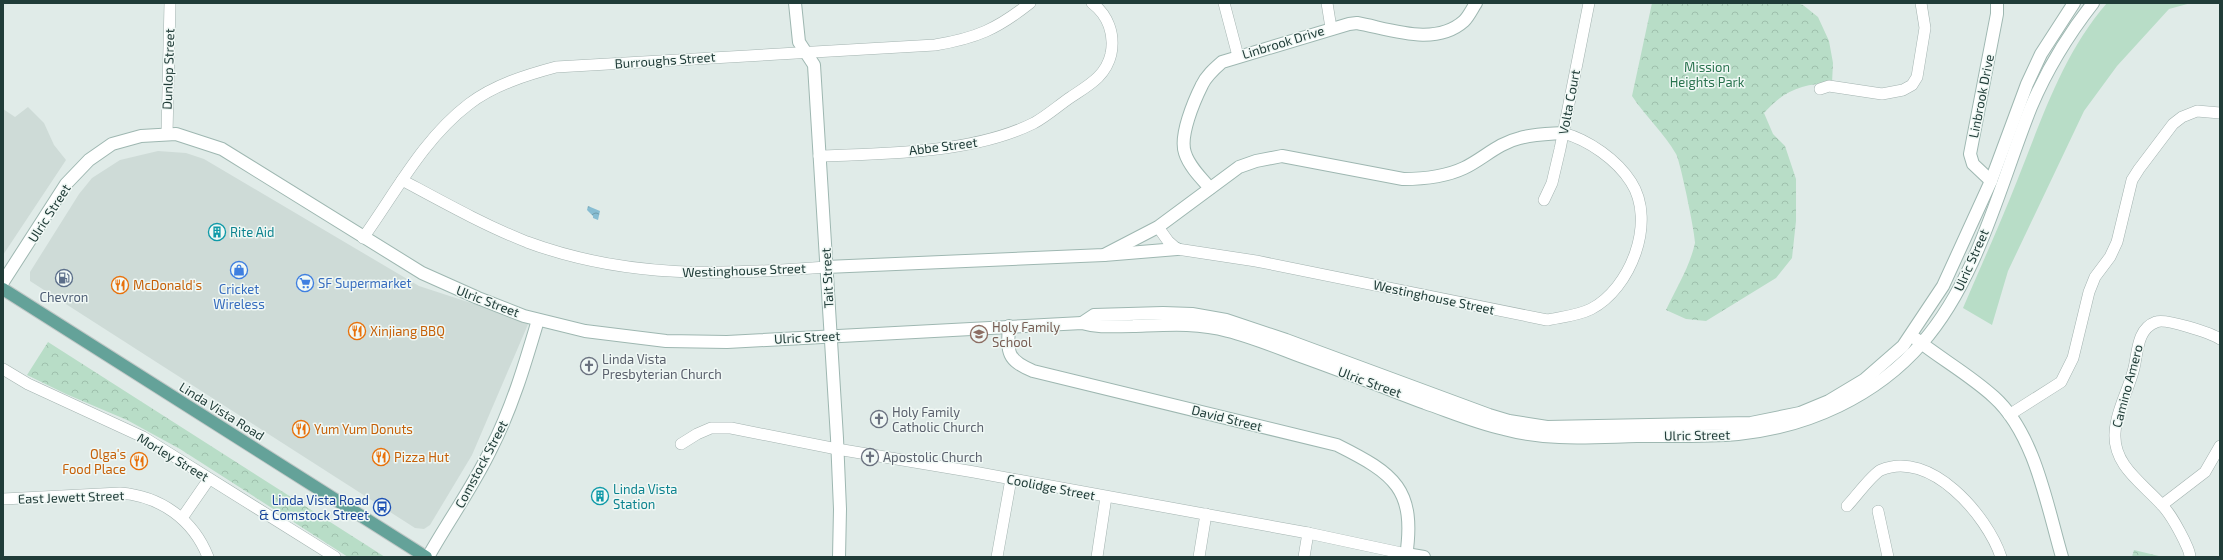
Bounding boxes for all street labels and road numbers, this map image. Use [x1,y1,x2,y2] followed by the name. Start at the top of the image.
[1240,22,1326,62] street label: Linbrook Drive
[159,28,177,110] street label: Dunlop Street
[614,48,716,72] street label: Burroughs Street
[1965,53,1997,139] street label: Linbrook Drive
[1555,68,1583,136] street label: Volta Court
[908,134,978,158] street label: Abbe Street
[24,181,74,245] street label: Ulric Street
[1950,226,1992,294] street label: Ulric Street
[817,247,837,309] street label: Tait Street
[682,260,806,280] street label: Westinghouse Street
[1372,276,1496,318] street label: Westinghouse Street
[454,282,522,320] street label: Ulric Street
[773,327,841,347] street label: Ulric Street
[2108,343,2146,429] street label: Camino Amero
[1336,363,1404,401] street label: Ulric Street
[176,378,268,444] street label: Linda Vista Road
[1190,401,1264,435] street label: David Street
[451,417,511,511] street label: Comstock Street
[1664,426,1730,444] street label: Ulric Street
[134,429,212,485] street label: Morley Street
[1005,471,1097,503] street label: Coolidge Street
[17,487,125,507] street label: East Jewett Street

